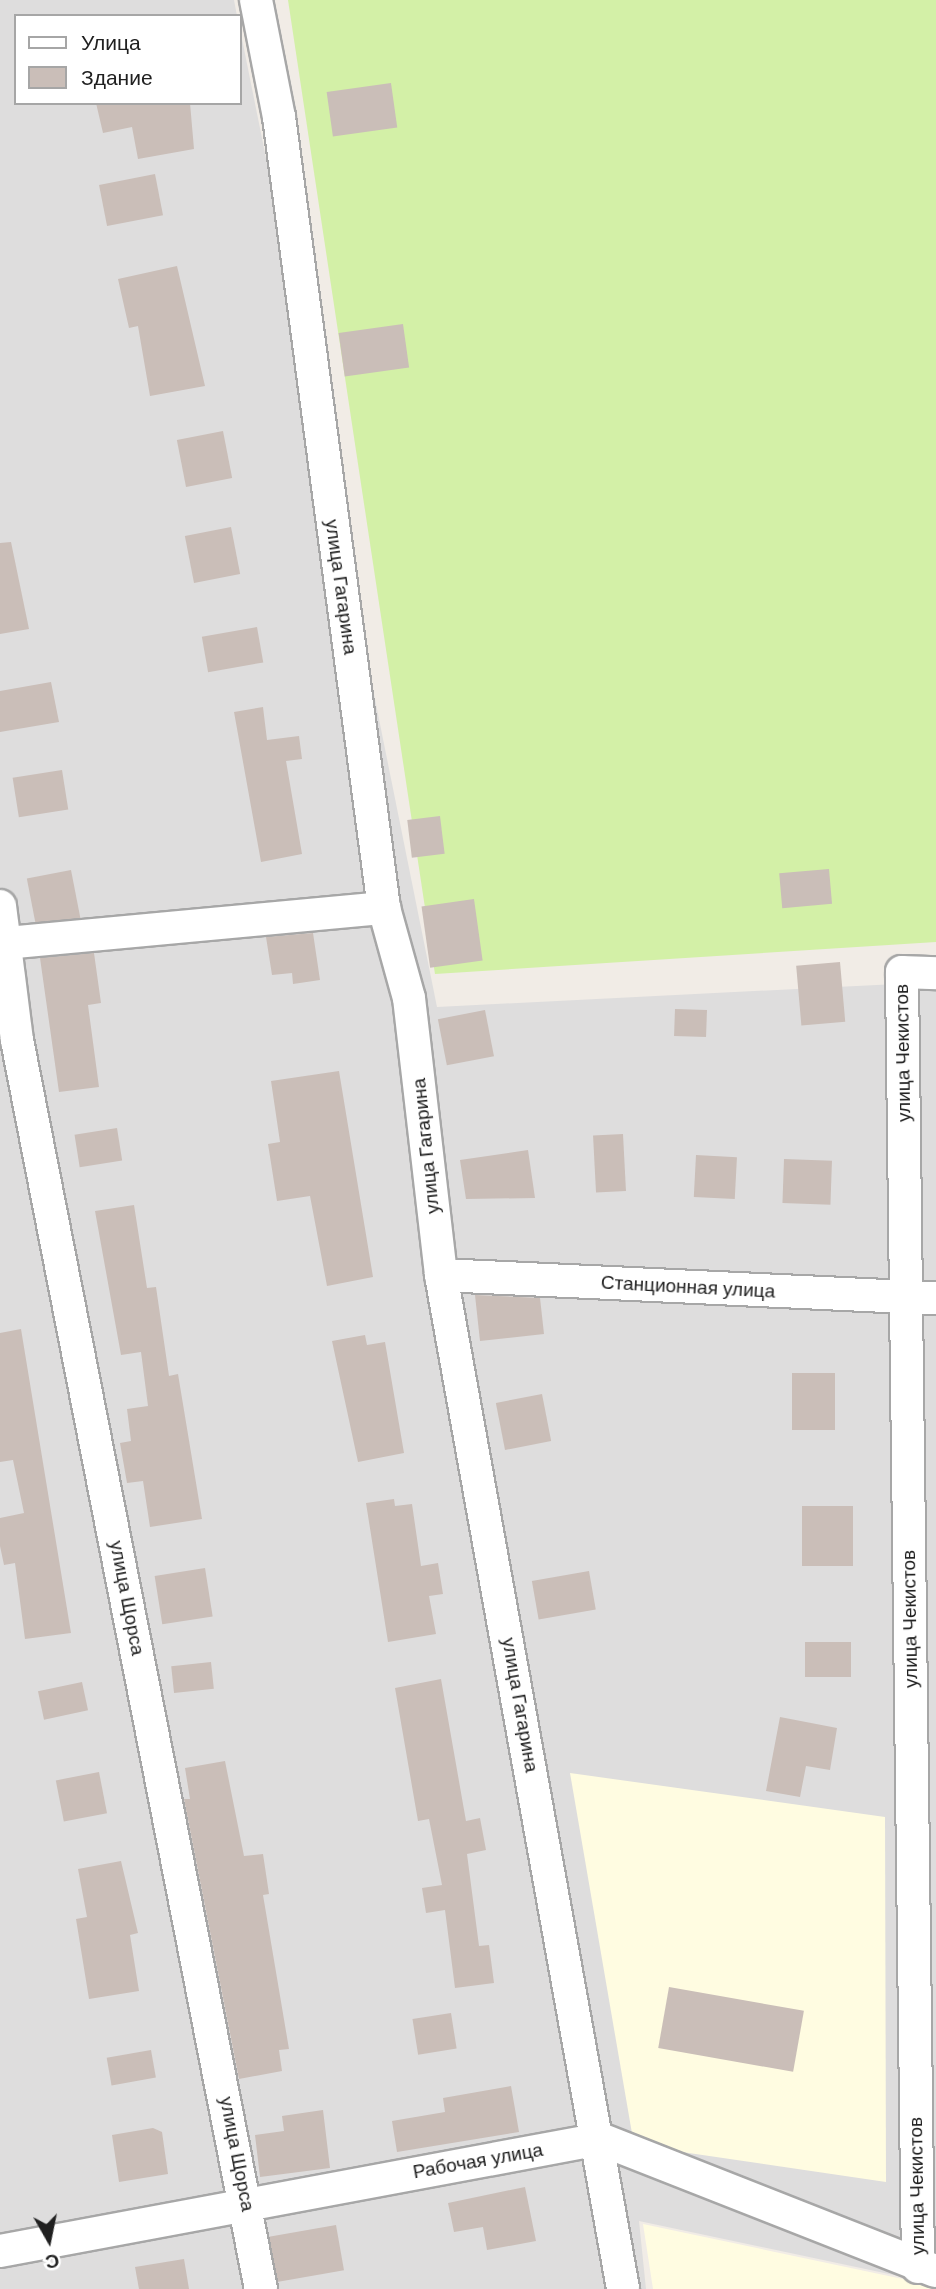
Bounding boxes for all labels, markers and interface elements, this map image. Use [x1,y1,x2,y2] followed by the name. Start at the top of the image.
[14,14,242,105] legend
[81,29,141,57] text: Улица
[81,64,153,92] text: Здание
[320,518,362,656] street label: улица Гагарина
[890,984,916,1122] street label: улица Чекистов
[408,1077,444,1215] street label: улица Гагарина
[600,1271,776,1303] street label: Станционная улица
[105,1539,149,1657] street label: улица Щорса
[897,1550,923,1688] street label: улица Чекистов
[497,1636,543,1774] street label: улица Гагарина
[215,2095,259,2213] street label: улица Щорса
[904,2117,930,2255] street label: улица Чекистов
[411,2138,545,2184] street label: Рабочая улица
[14,2205,84,2275] north arrow
[44,2248,61,2275] text: С

